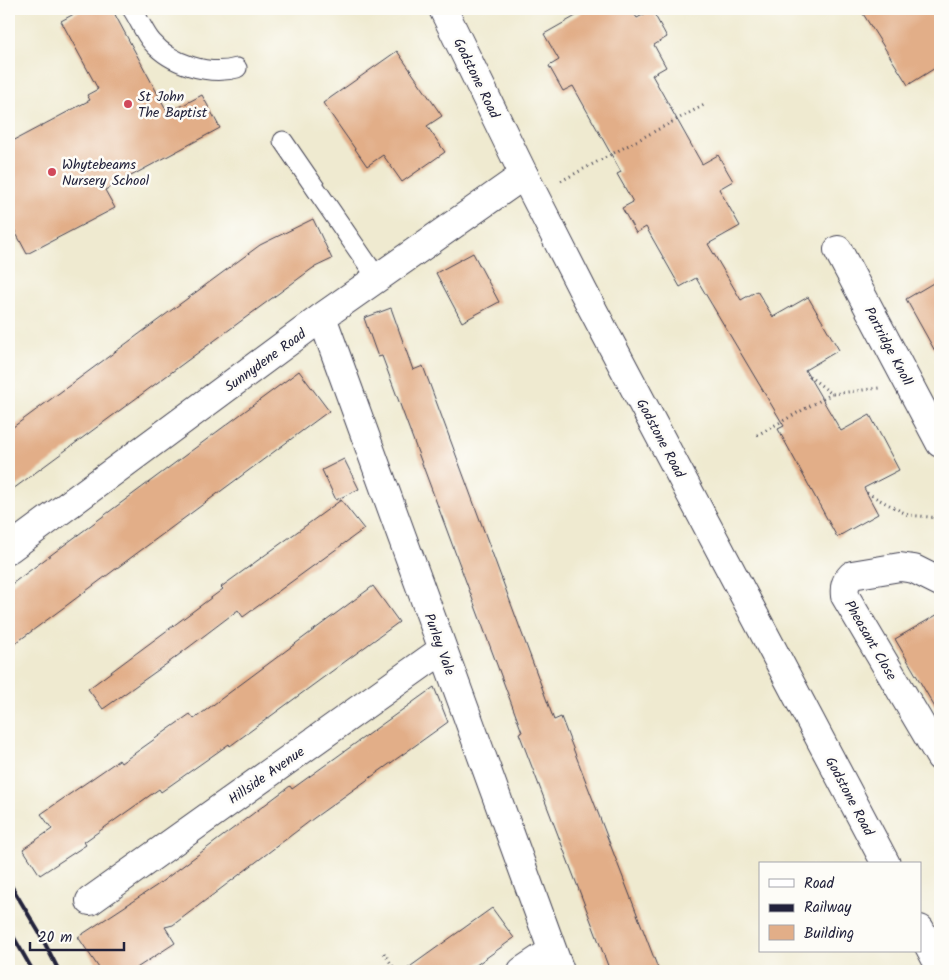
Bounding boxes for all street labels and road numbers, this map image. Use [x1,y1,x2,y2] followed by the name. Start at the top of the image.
[447,34,506,123] street label: Godstone Road
[858,303,918,390] street label: Partridge Knoll
[220,323,312,398] street label: Sunnydene Road
[630,395,691,483] street label: Godstone Road
[838,596,902,685] street label: Pheasant Close
[418,610,461,679] street label: Purley Vale
[224,741,310,810] street label: Hillside Avenue
[819,753,880,841] street label: Godstone Road

